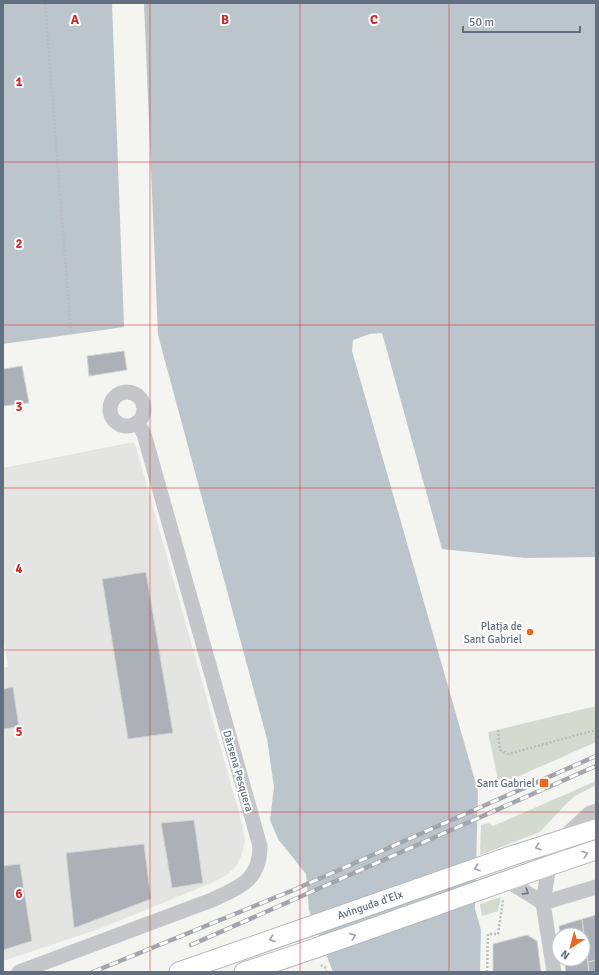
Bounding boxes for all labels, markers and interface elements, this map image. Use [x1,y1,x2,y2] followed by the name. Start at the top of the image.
[463,8,580,34] scale bar
[71,12,80,28] text: A
[221,12,229,28] text: B
[370,12,378,28] text: C
[469,15,494,30] text: 50 m
[15,74,23,90] text: 1
[15,236,23,252] text: 2
[15,399,23,415] text: 3
[15,561,23,577] text: 4
[464,620,522,646] place label: Platja de Sant Gabriel
[525,627,535,637] marker: Platja de Sant Gabriel
[15,724,23,740] text: 5
[220,729,256,814] street label: Dàrsena Pesquera
[477,777,535,790] place label: Sant Gabriel
[538,777,550,789] marker: Sant Gabriel
[535,842,542,851] one-way arrow
[581,850,588,859] one-way arrow
[474,863,481,872] one-way arrow
[15,886,23,902] text: 6
[522,887,529,895] one-way arrow
[335,888,405,922] street label: Avinguda d'Elx
[551,927,591,967] north arrow
[349,932,356,941] one-way arrow
[268,935,275,943] one-way arrow
[558,947,572,962] text: N

